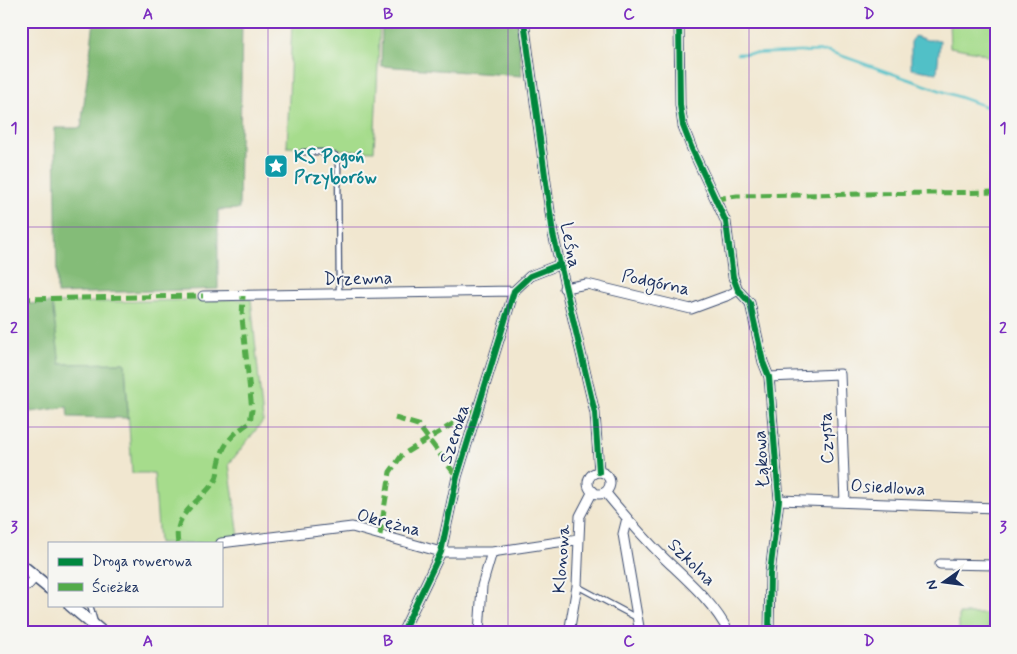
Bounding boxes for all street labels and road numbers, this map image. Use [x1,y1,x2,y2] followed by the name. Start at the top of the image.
[554,220,586,270] street label: Leśna
[619,264,692,303] street label: Podgórna
[323,266,393,292] street label: Drzewna
[434,401,476,467] street label: Szeroka
[814,411,840,464] street label: Czysta
[748,429,776,488] street label: Łąkowa
[850,474,926,502] street label: Osiedlowa
[354,503,423,542] street label: Okrężna
[548,524,576,594] street label: Klonowa
[662,533,721,592] street label: Szkolna

